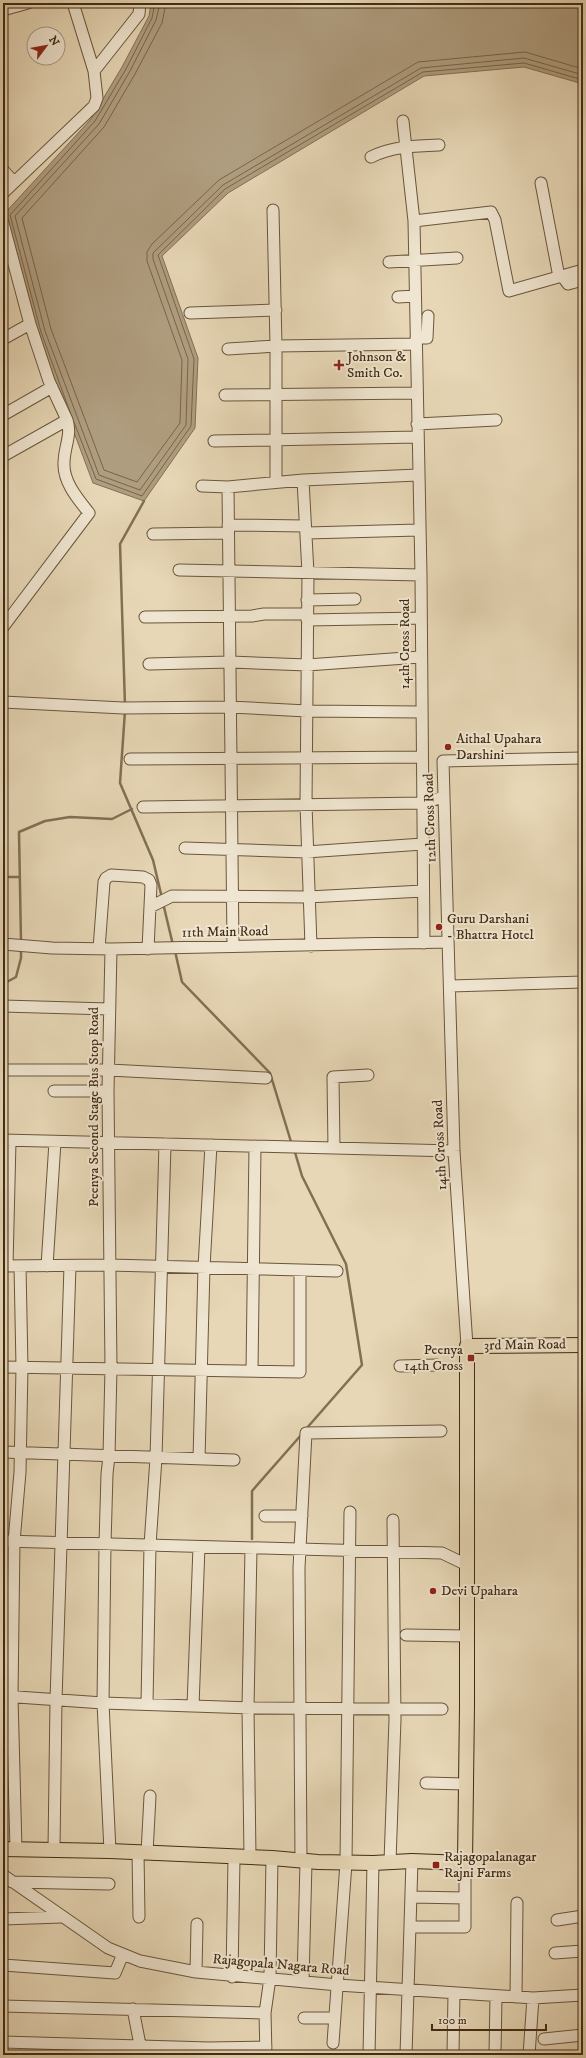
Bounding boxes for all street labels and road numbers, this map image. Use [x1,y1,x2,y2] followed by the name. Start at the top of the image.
[396,599,414,689] street label: 14th Cross Road
[419,773,441,863] street label: 12th Cross Road
[181,922,269,942] street label: 11th Main Road
[85,1007,103,1207] street label: Peenya Second Stage Bus Stop Road
[429,1099,451,1191] street label: 14th Cross Road
[484,1335,566,1355] street label: 3rd Main Road
[212,1950,350,1980] street label: Rajagopala Nagara Road

